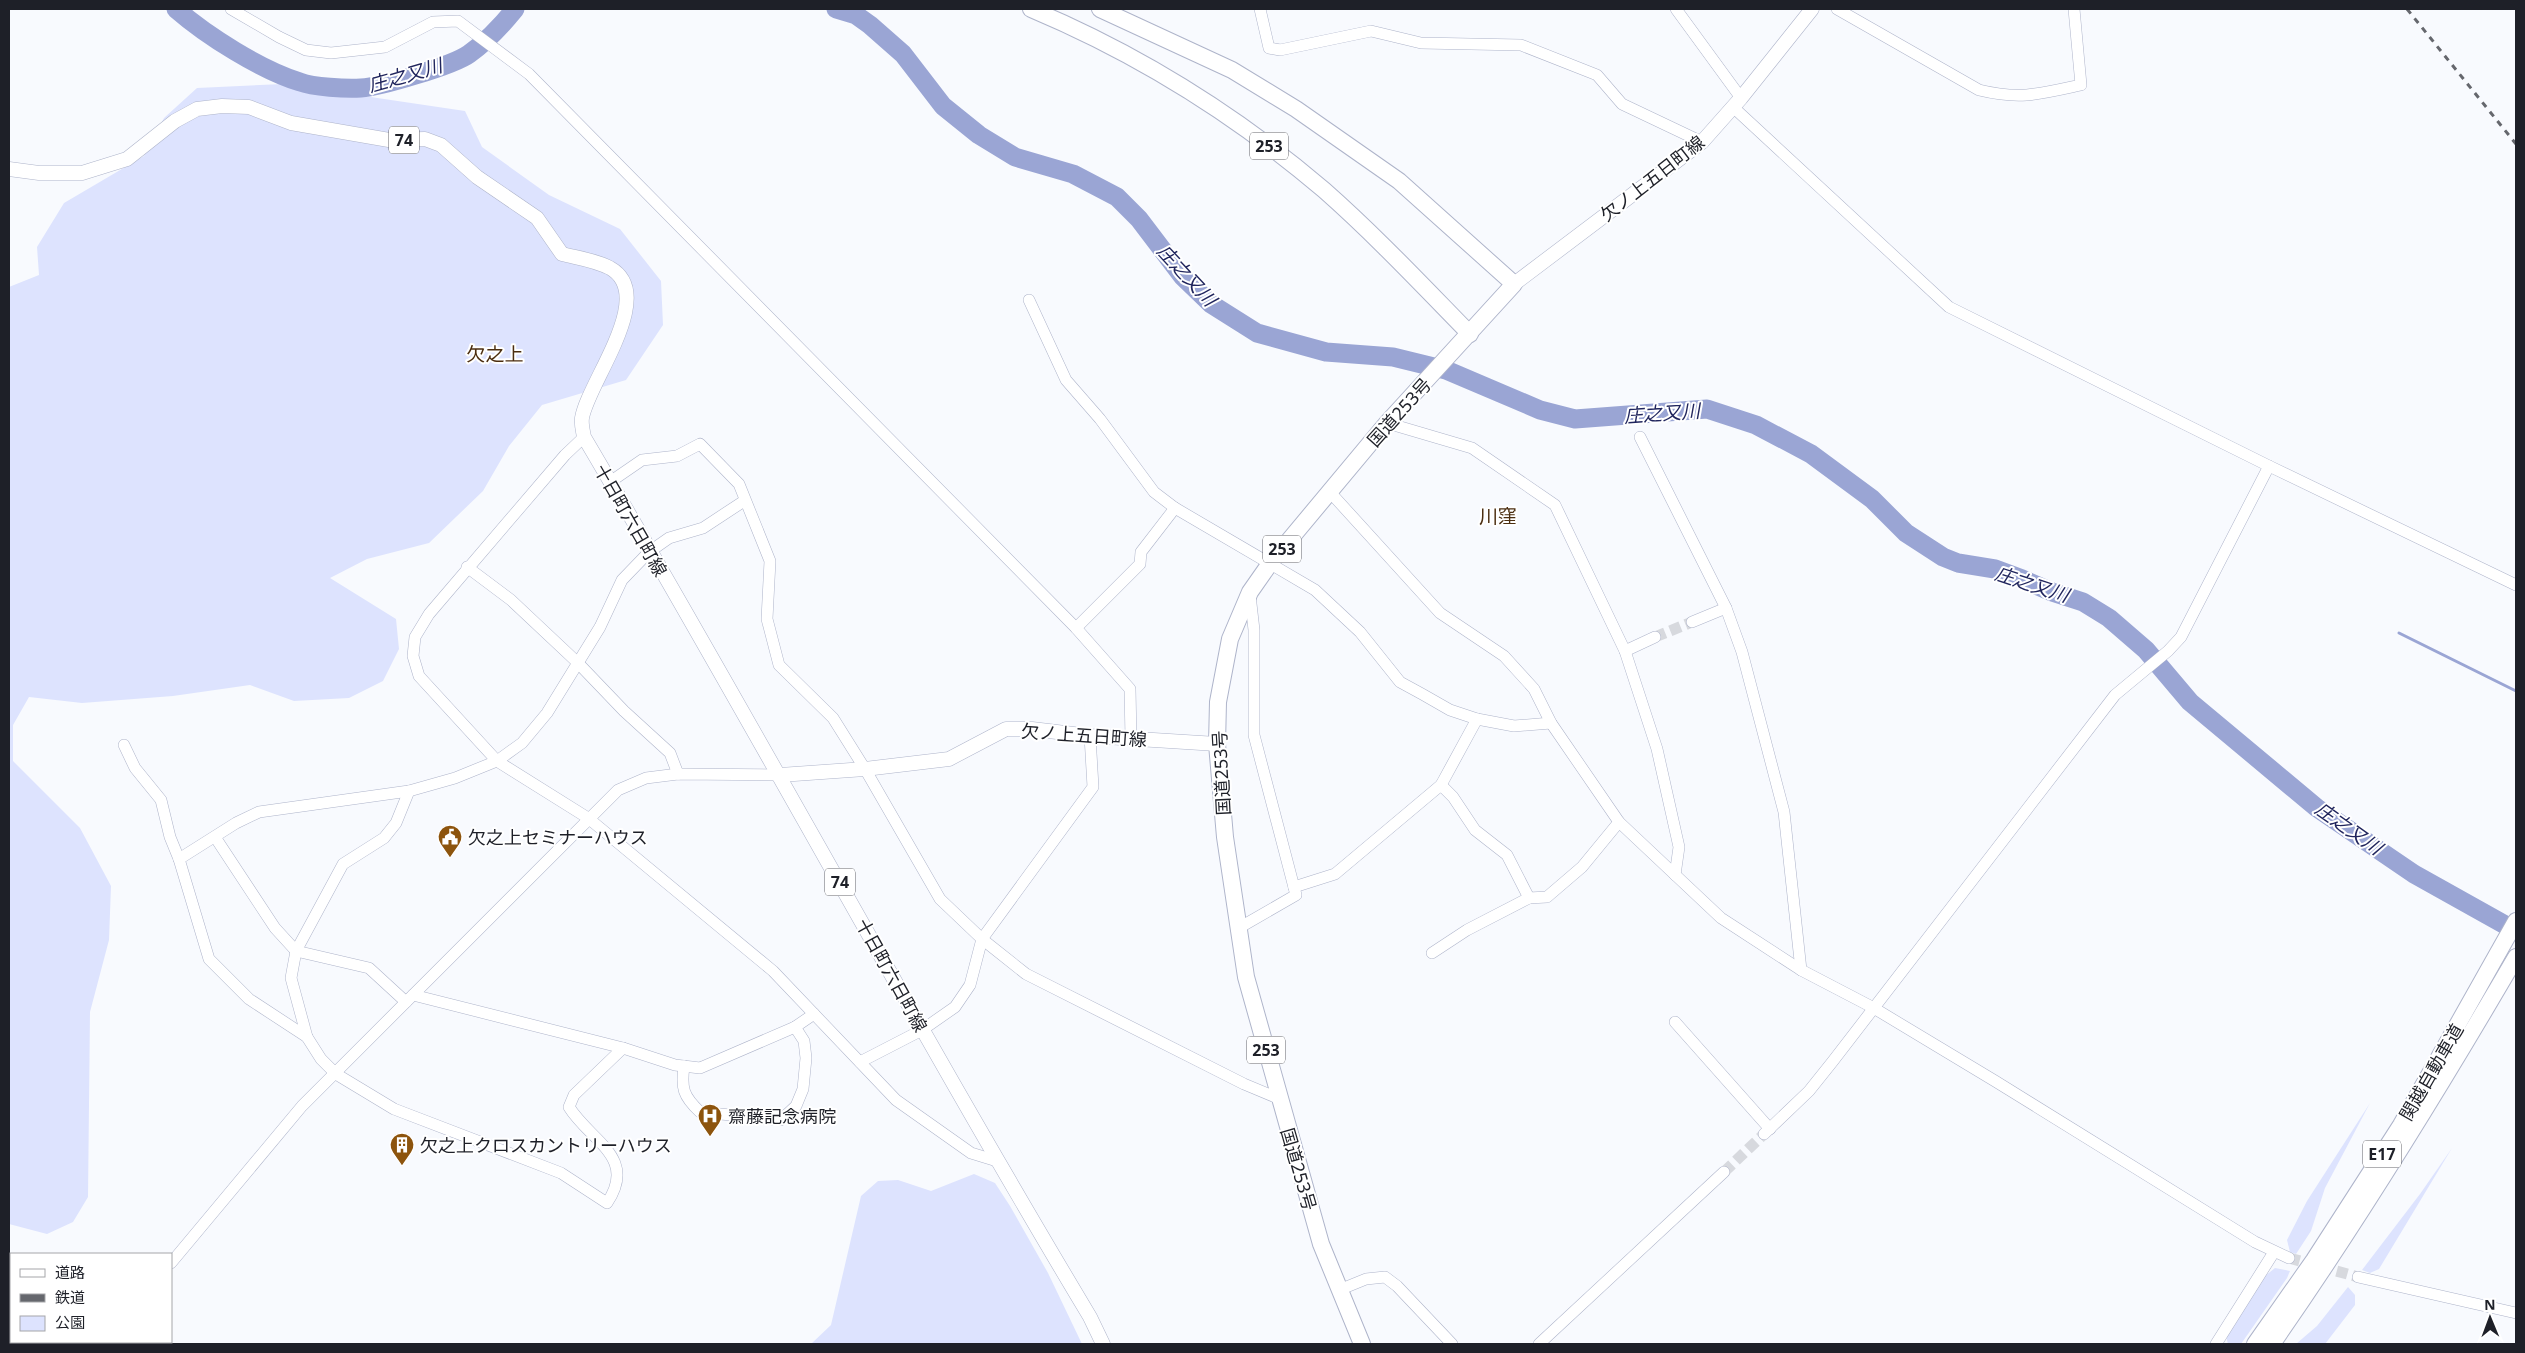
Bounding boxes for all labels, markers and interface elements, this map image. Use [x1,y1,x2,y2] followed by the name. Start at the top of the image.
[365,51,447,98] water label: 庄之又川
[389,126,419,154] road number: 74
[1595,130,1709,226] street label: 欠ノ上五日町線
[1250,132,1288,160] road number: 253
[1152,238,1224,313] water label: 庄之又川
[466,341,524,367] district label: 欠之上
[1362,372,1436,452] street label: 国道253号
[1623,397,1703,429] water label: 庄之又川
[589,459,673,581] street label: 十日町六日町線
[1479,503,1517,529] district label: 川窪
[1263,536,1301,562] road number: 253
[1992,560,2074,609] water label: 庄之又川
[1020,719,1148,751] street label: 欠ノ上五日町線
[1207,730,1235,816] street label: 国道253号
[2310,796,2389,862] water label: 庄之又川
[437,824,463,858] public building icon: 欠之上セミナーハウス
[468,825,648,849] place label: 欠之上セミナーハウス
[825,869,855,896] road number: 74
[851,914,933,1036] street label: 十日町六日町線
[2394,1019,2468,1125] street label: 関越自動車道
[1247,1036,1285,1064] road number: 253
[697,1103,723,1137] hospital icon: 齋藤記念病院
[728,1104,836,1128] place label: 齋藤記念病院
[1276,1125,1322,1213] street label: 国道253号
[389,1132,415,1166] building icon: 欠之上クロスカントリーハウス
[420,1133,672,1157] place label: 欠之上クロスカントリーハウス
[2363,1140,2401,1168] road number: E17
[10,1253,172,1343] legend
[55,1262,85,1282] text: 道路
[55,1287,85,1307] text: 鉄道
[2465,1293,2515,1343] north arrow
[2484,1295,2496,1314] text: N
[55,1312,85,1332] text: 公園

